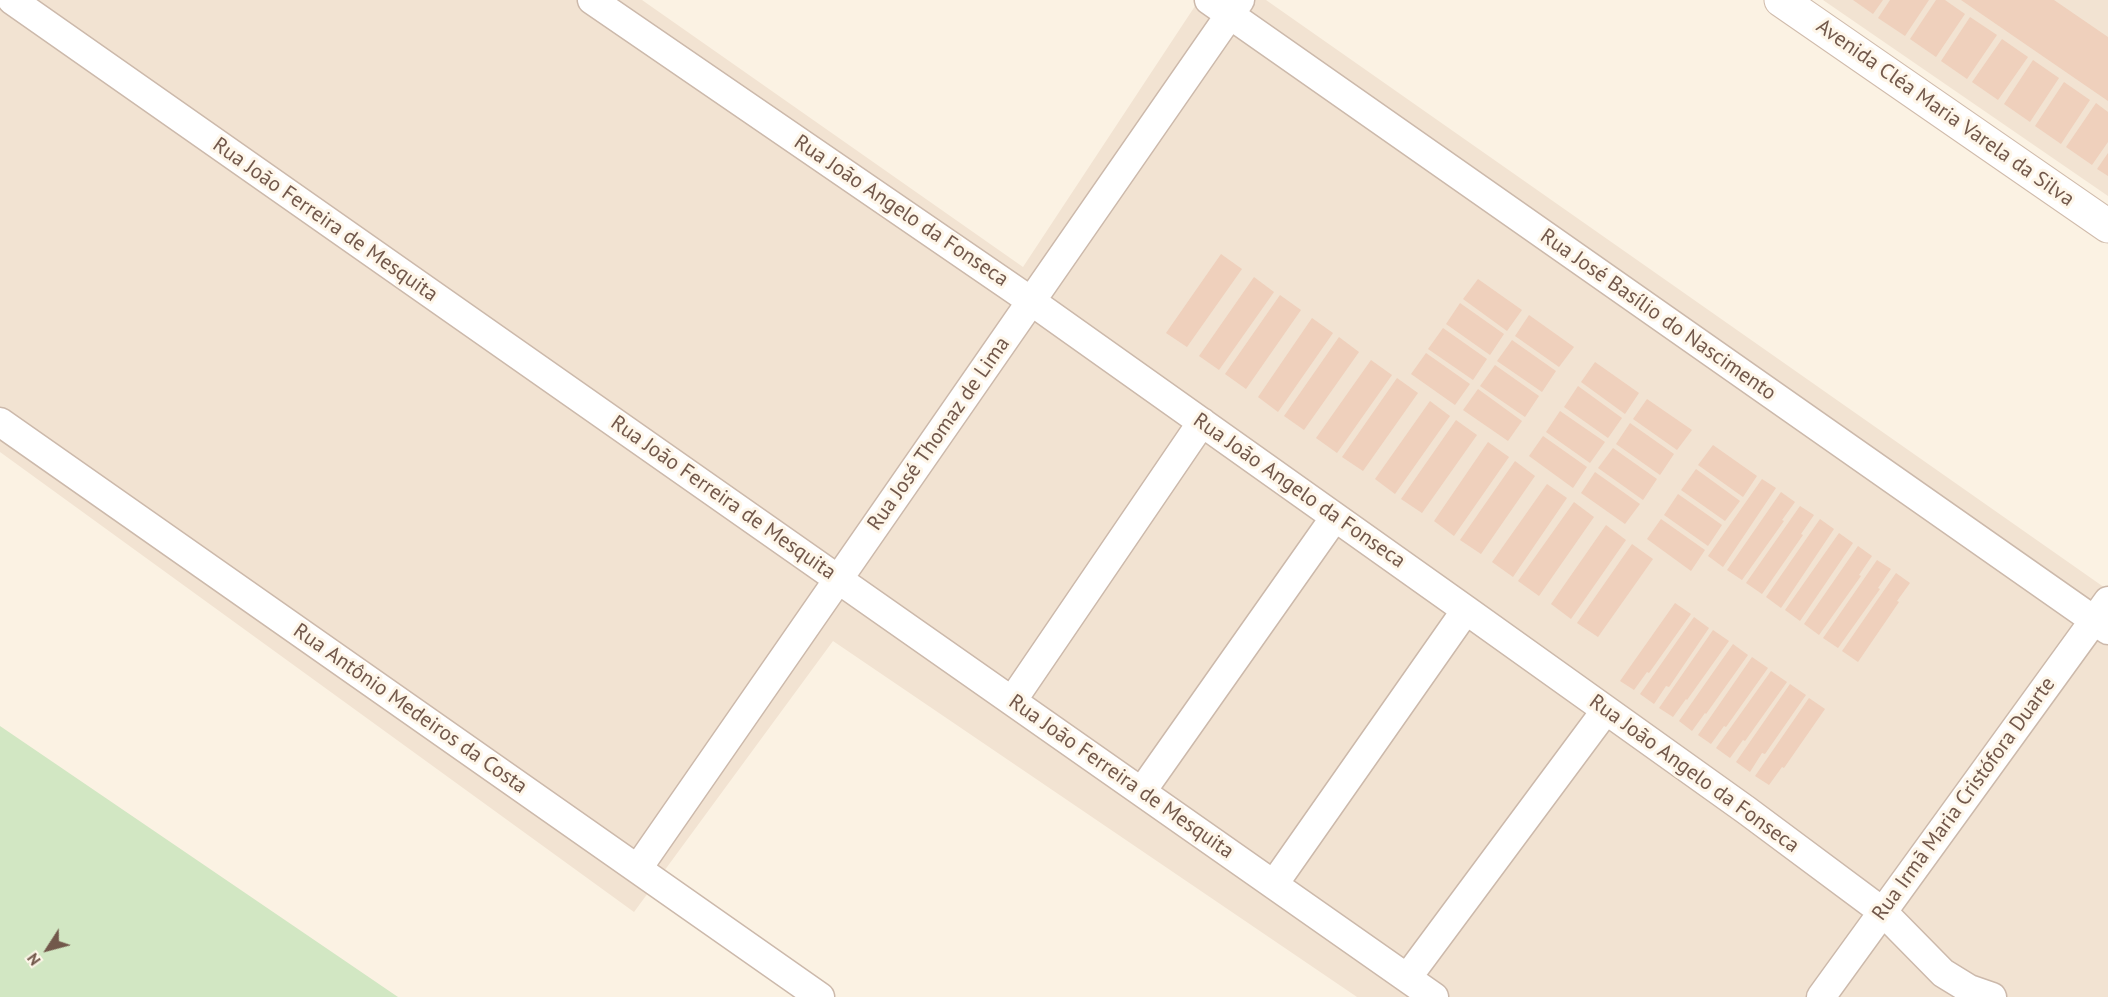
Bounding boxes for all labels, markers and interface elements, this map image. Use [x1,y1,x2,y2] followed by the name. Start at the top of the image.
[1811,14,2079,212] street label: Avenida Cléa Maria Varela da Silva
[789,130,1013,292] street label: Rua João Angelo da Fonseca
[208,133,442,307] street label: Rua João Ferreira de Mesquita
[1535,224,1781,406] street label: Rua José Basílio do Nascimento
[863,332,1015,536] street label: Rua José Thomaz de Lima
[1188,408,1410,574] street label: Rua João Angelo da Fonseca
[606,411,840,585] street label: Rua João Ferreira de Mesquita
[288,619,532,799] street label: Rua Antônio Medeiros da Costa
[1867,672,2061,926] street label: Rua Irmã Maria Cristófora Duarte
[1584,689,1804,859] street label: Rua João Angelo da Fonseca
[1004,690,1238,864] street label: Rua João Ferreira de Mesquita
[18,919,78,979] north arrow
[22,949,45,970] text: N

